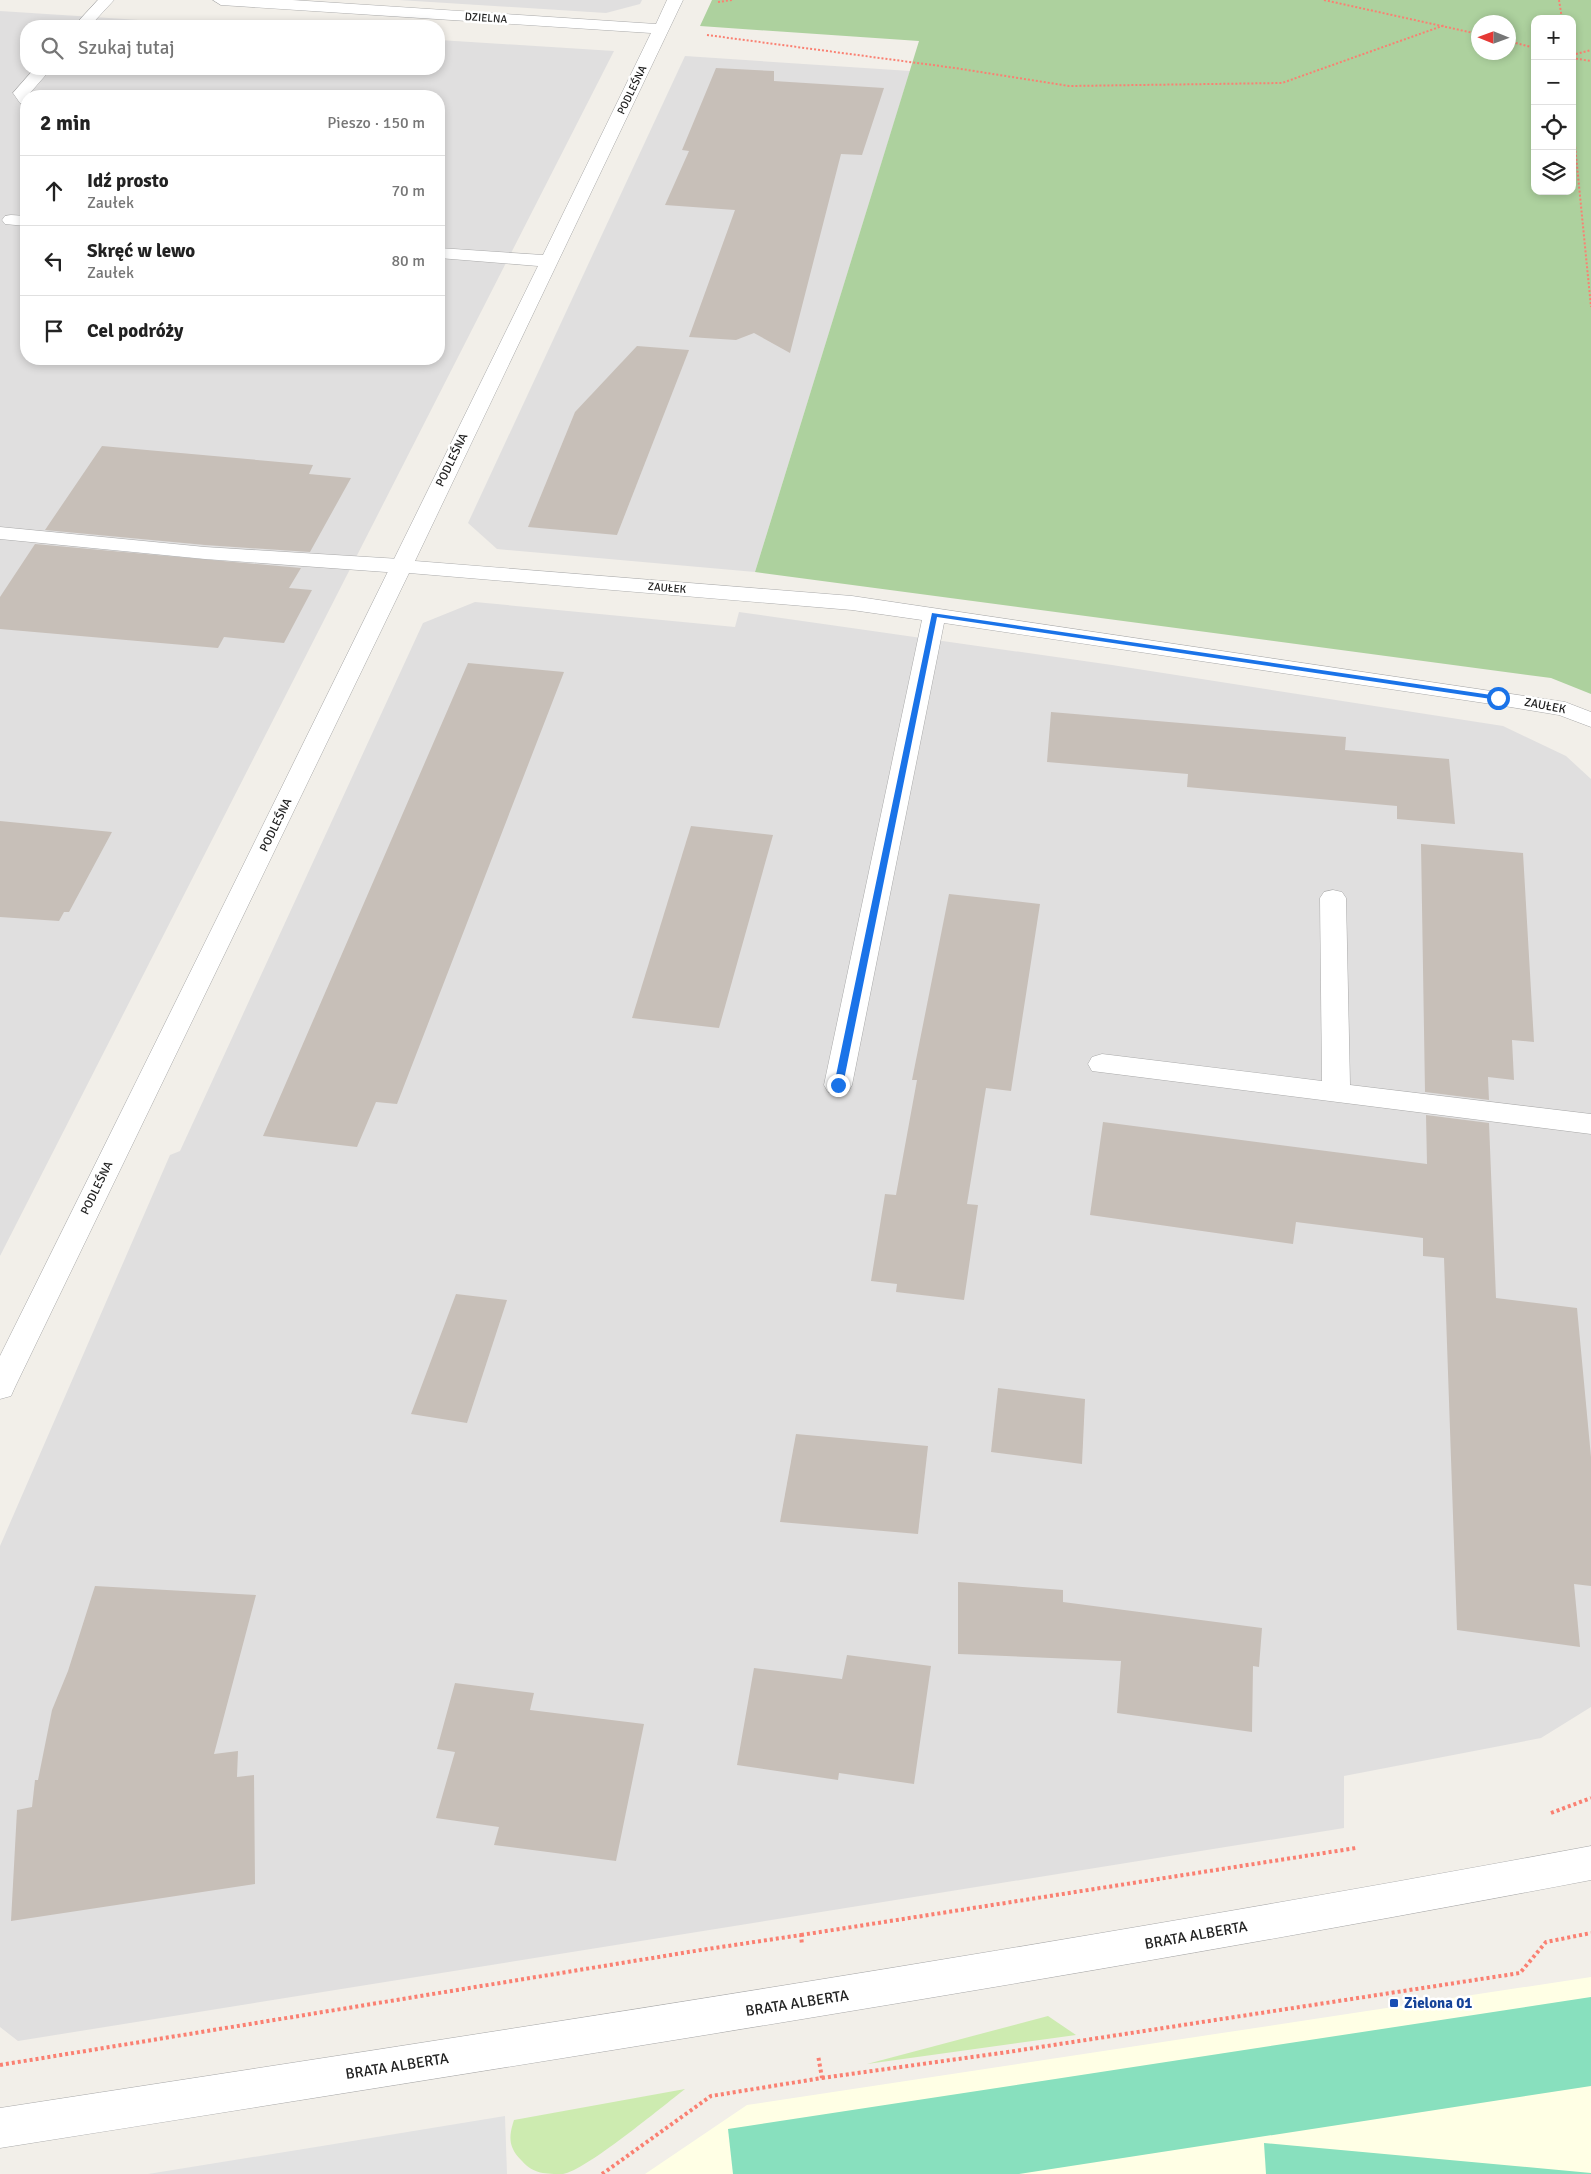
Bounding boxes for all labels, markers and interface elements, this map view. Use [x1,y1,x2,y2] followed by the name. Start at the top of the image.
[464,10,508,26] street label: DZIELNA
[1471,15,1516,60] north arrow
[1531,15,1576,195] map controls
[1531,15,1576,60] button: +
[20,20,445,75] search box
[38,34,66,62] icon: search
[78,36,175,60] text: Szukaj tutaj
[1531,60,1576,105] button: −
[614,63,650,117] street label: PODLEŚNA
[1531,105,1576,150] button: locate
[40,110,91,136] text: 2 min
[327,113,425,133] text: Pieszo · 150 m
[1531,150,1576,195] button: layers
[87,169,169,193] text: Idź prosto
[40,177,68,205] icon: ahead
[391,181,425,201] text: 70 m
[87,193,134,213] text: Zaułek
[87,239,195,263] text: Skręć w lewo
[40,247,68,275] icon: left
[391,251,425,271] text: 80 m
[87,263,134,283] text: Zaułek
[40,317,68,345] icon: arrive
[87,319,183,343] text: Cel podróży
[433,430,472,489] street label: PODLEŚNA
[647,580,687,596] street label: ZAUŁEK
[1487,687,1510,710] route start
[1523,695,1567,717] street label: ZAUŁEK
[257,795,296,854] street label: PODLEŚNA
[827,1074,850,1097] route end
[78,1158,117,1217] street label: PODLEŚNA
[1143,1917,1249,1953] street label: BRATA ALBERTA
[744,1986,850,2020] street label: BRATA ALBERTA
[1404,1994,1472,2012] place label: Zielona 01
[1388,1997,1400,2009] marker: Zielona 01
[344,2049,450,2083] street label: BRATA ALBERTA

